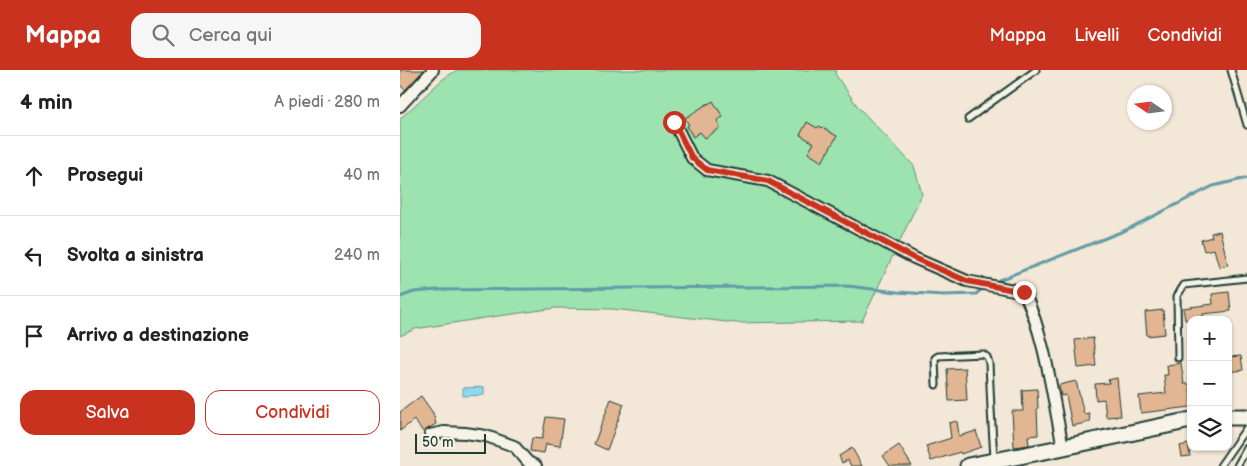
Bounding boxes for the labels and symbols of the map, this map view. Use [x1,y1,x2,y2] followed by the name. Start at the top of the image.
[1127,85,1172,130] north arrow
[663,111,686,134] route start
[1013,281,1036,304] route end
[415,431,486,454] scale bar

